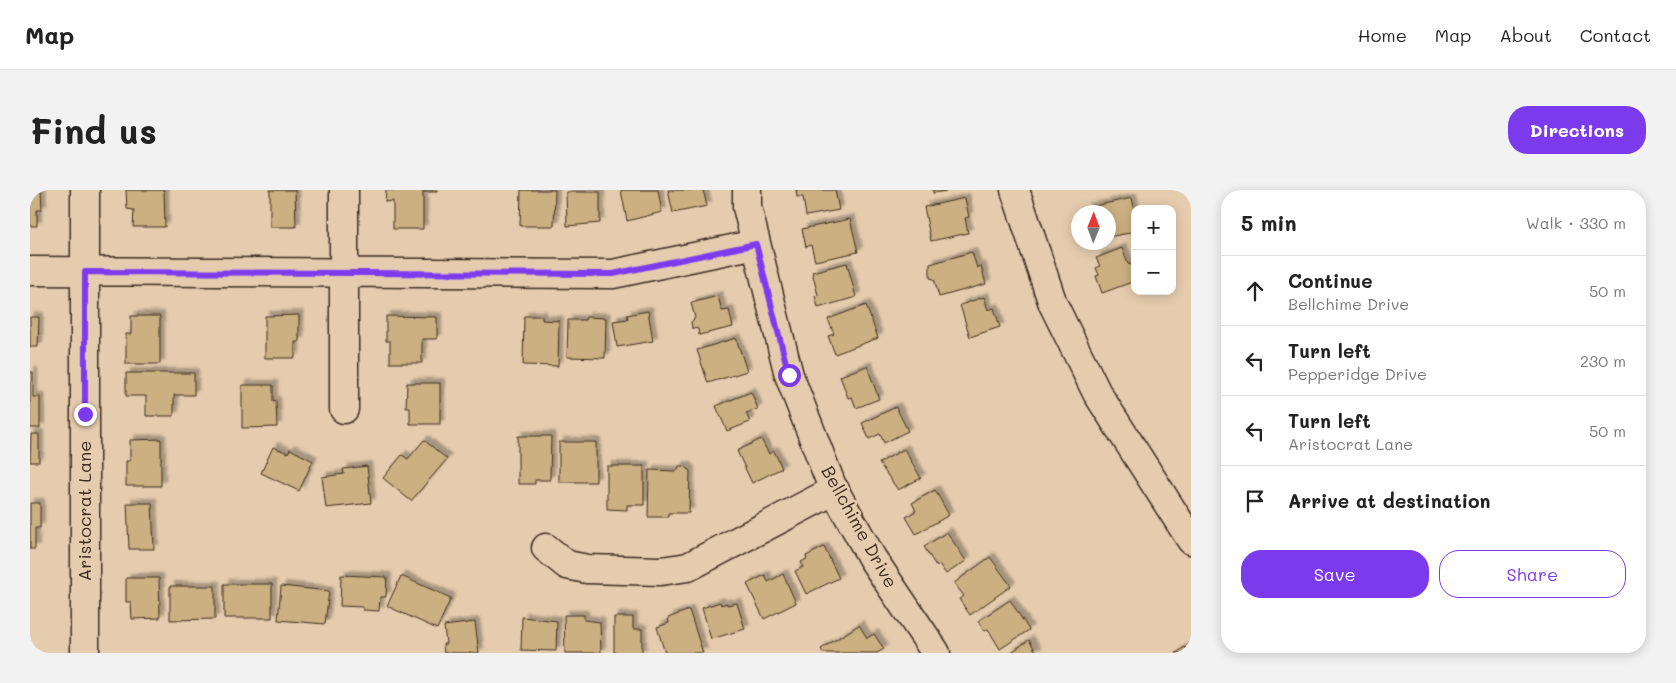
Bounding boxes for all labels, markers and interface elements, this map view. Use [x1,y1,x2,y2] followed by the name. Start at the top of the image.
[25,19,74,50] text: Map
[1358,23,1407,47] text: Home
[1435,23,1471,47] text: Map
[1499,23,1552,47] text: About
[1580,23,1651,47] text: Contact
[1508,106,1646,154] button: Directions
[30,107,157,153] text: Find us
[1071,205,1116,250] north arrow
[1131,205,1176,295] map controls
[1131,205,1176,250] button: +
[1241,209,1297,236] text: 5 min
[1526,212,1626,233] text: Walk · 330 m
[1131,250,1176,295] button: −
[1288,268,1373,293] text: Continue
[1241,277,1269,305] icon: ahead
[1589,280,1626,301] text: 50 m
[1288,293,1409,314] text: Bellchime Drive
[1288,338,1371,363] text: Turn left
[1241,347,1269,375] icon: left
[1580,350,1626,371] text: 230 m
[1288,363,1427,384] text: Pepperidge Drive
[778,364,801,387] route start
[74,403,97,426] route end
[1288,408,1371,433] text: Turn left
[1241,417,1269,445] icon: left
[1589,420,1626,441] text: 50 m
[1288,433,1413,454] text: Aristocrat Lane
[72,441,96,581] street label: Aristocrat Lane
[816,461,903,592] street label: Bellchime Drive
[1241,487,1269,515] icon: arrive
[1288,488,1491,513] text: Arrive at destination
[1241,550,1429,598] button: Save
[1439,550,1626,598] button: Share

